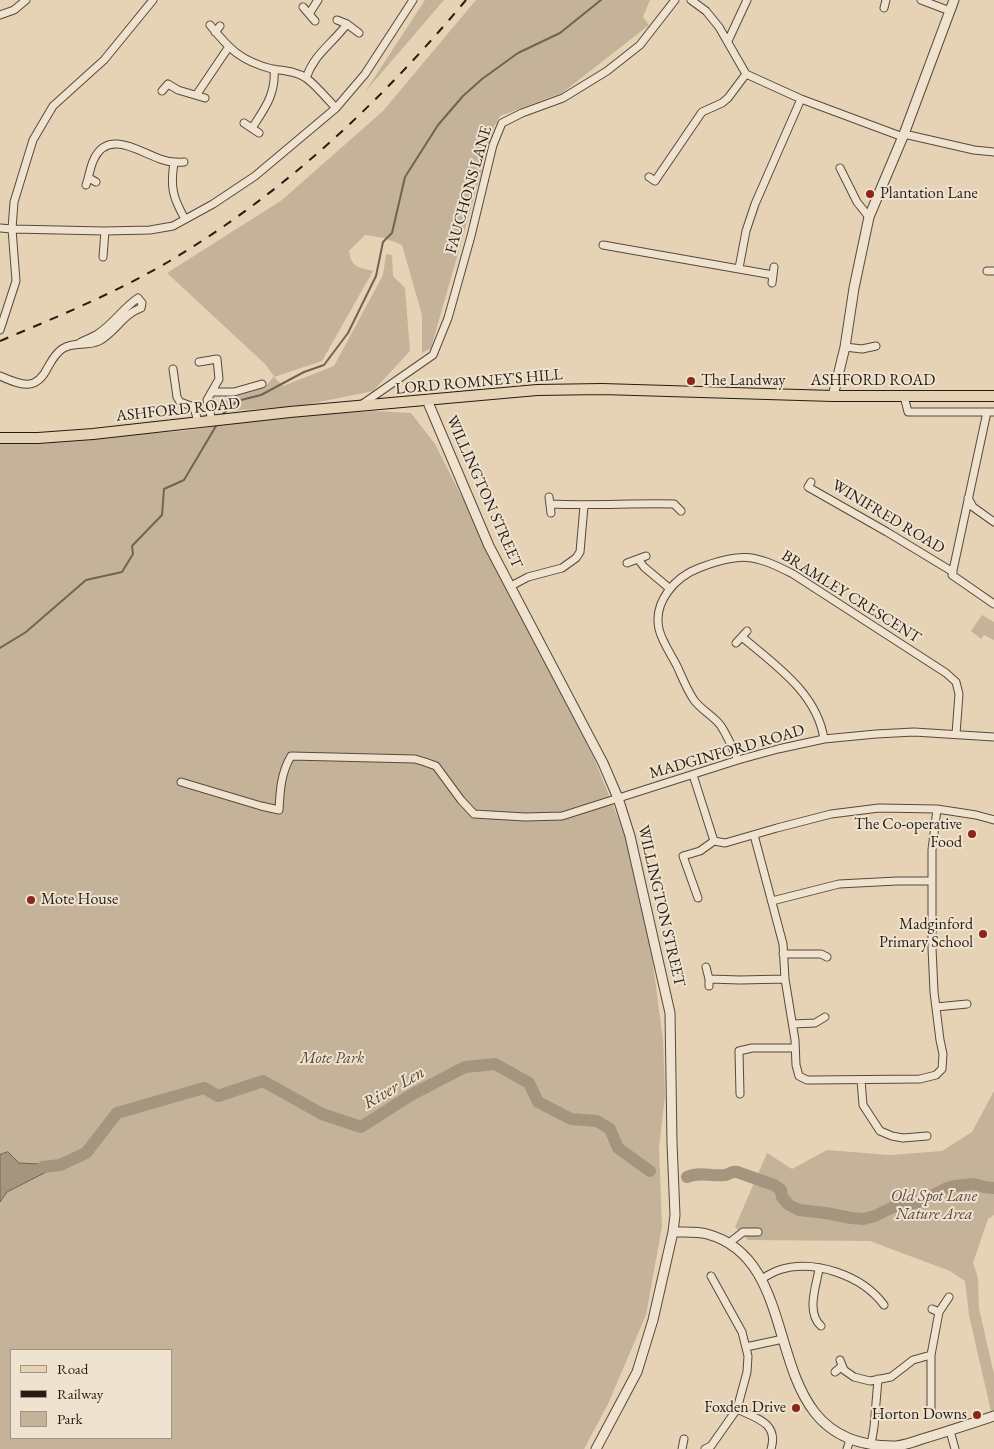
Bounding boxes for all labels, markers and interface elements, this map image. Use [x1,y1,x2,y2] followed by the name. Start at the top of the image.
[442,124,496,256] street label: FAUCHONS LANE
[880,184,978,204] place label: Plantation Lane
[864,188,876,200] marker: Plantation Lane
[394,365,564,399] street label: LORD ROMNEY'S HILL
[701,371,786,391] place label: The Landway
[811,371,935,391] street label: ASHFORD ROAD
[685,375,697,387] marker: The Landway
[115,394,241,426] street label: ASHFORD ROAD
[442,413,526,571] street label: WILLINGTON STREET
[828,476,948,558] street label: WINIFRED ROAD
[778,546,924,648] street label: BRAMLEY CRESCENT
[647,721,807,783] street label: MADGINFORD ROAD
[854,815,962,853] place label: The Co-operative Food
[633,823,689,989] street label: WILLINGTON STREET
[966,828,978,840] marker: The Co-operative Food
[41,890,118,910] place label: Mote House
[25,894,37,906] marker: Mote House
[879,915,973,953] place label: Madginford Primary School
[977,928,989,940] marker: Madginford Primary School
[300,1049,364,1069] park label: Mote Park
[359,1062,429,1114] water label: River Len
[891,1187,977,1225] park label: Old Spot Lane Nature Area
[10,1349,172,1439] legend
[57,1359,88,1378] text: Road
[57,1384,103,1403] text: Railway
[704,1398,786,1418] place label: Foxden Drive
[790,1402,802,1414] marker: Foxden Drive
[872,1405,967,1425] place label: Horton Downs
[57,1409,83,1428] text: Park
[971,1409,983,1421] marker: Horton Downs

